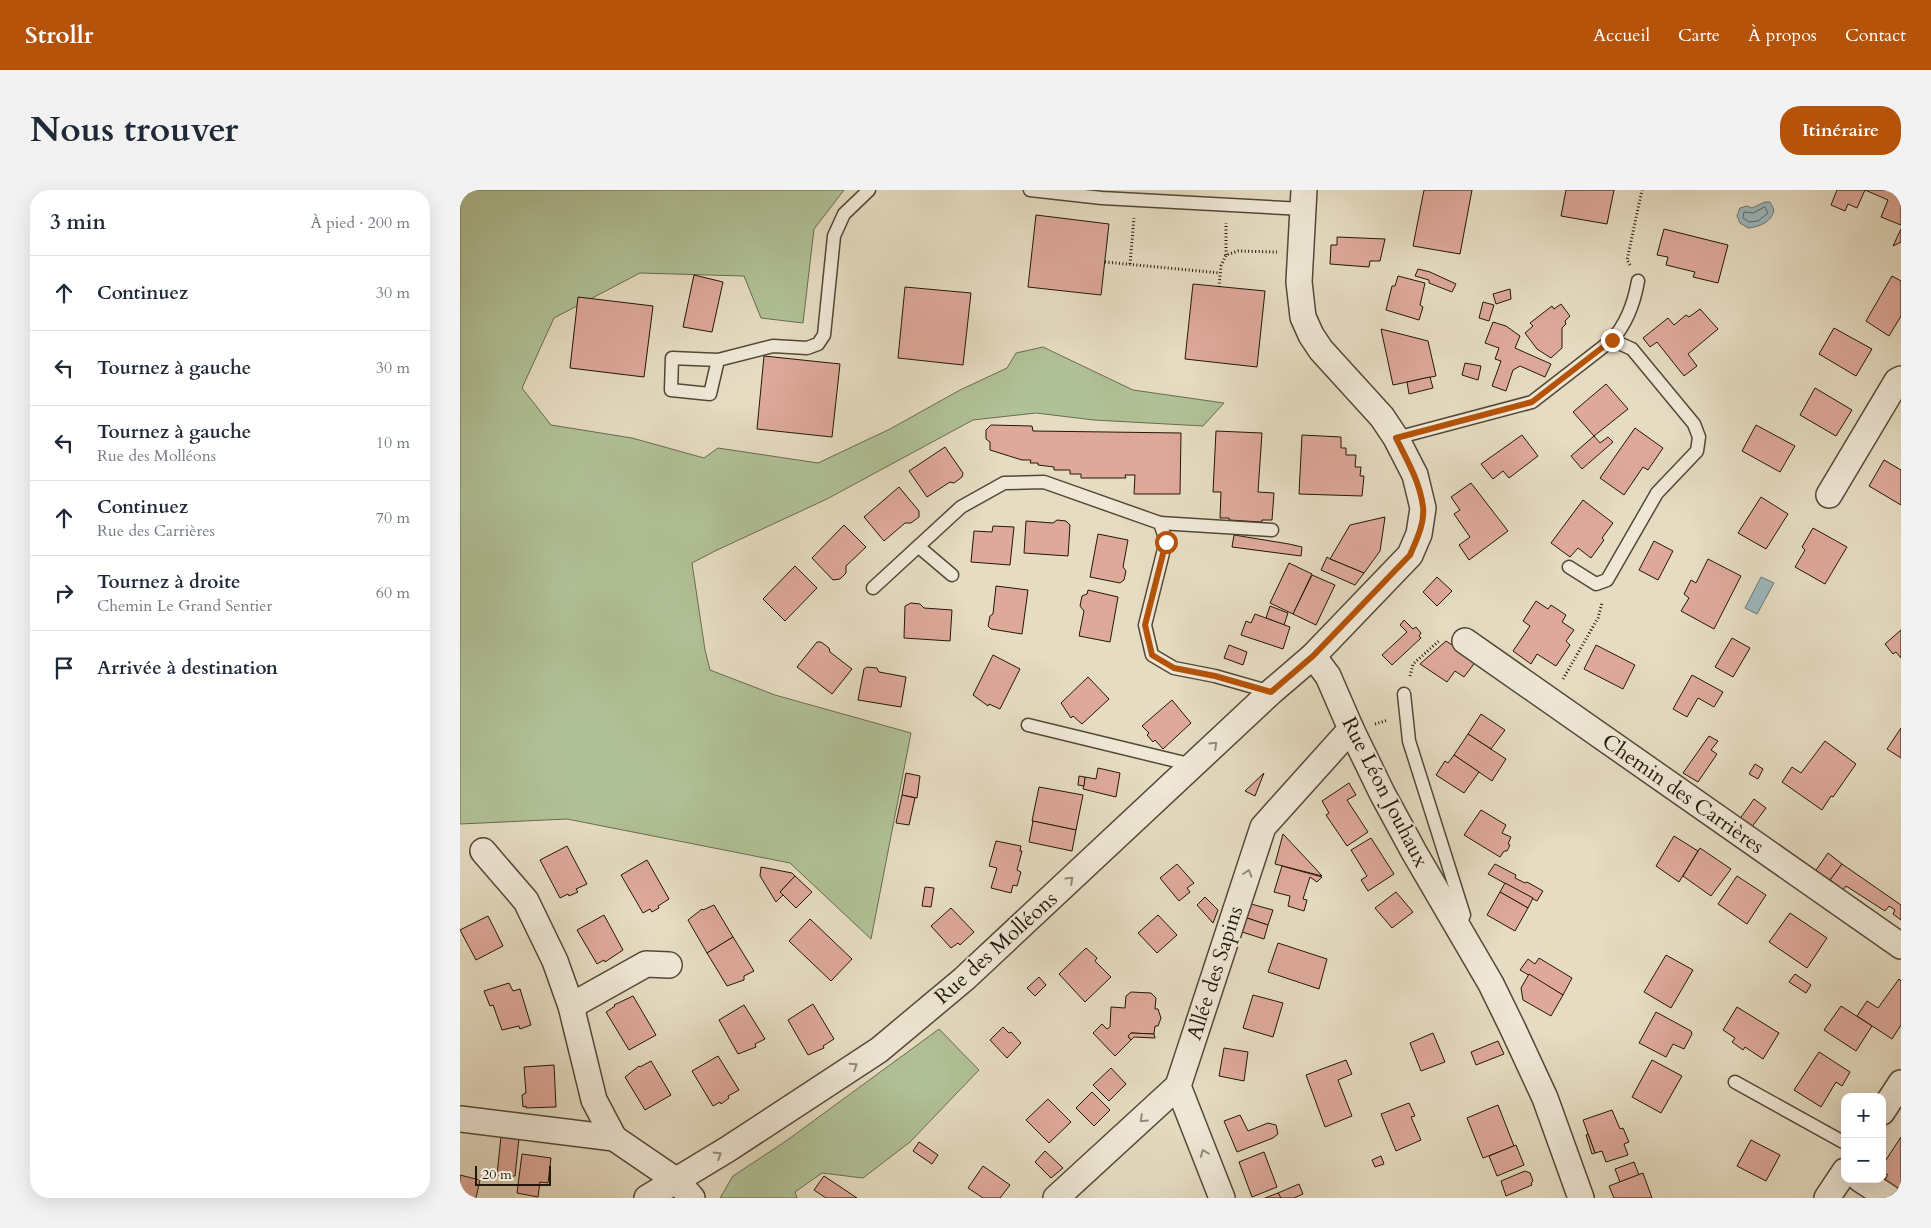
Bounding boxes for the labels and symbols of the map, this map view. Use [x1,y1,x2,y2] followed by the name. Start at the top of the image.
[1601,329,1624,352] route end
[1155,531,1178,554] route start
[1335,712,1436,873] street label: Rue Léon Jouhaux
[1596,727,1770,861] street label: Chemin des Carrières
[1208,742,1217,751] one-way arrow
[1242,869,1252,878] one-way arrow
[1064,877,1073,886] one-way arrow
[928,885,1064,1011] street label: Rue des Molléons
[1180,902,1250,1044] street label: Allée des Sapins
[848,1063,858,1072] one-way arrow
[1140,1113,1149,1122] one-way arrow
[1200,1149,1210,1157] one-way arrow
[713,1152,722,1161] one-way arrow
[475,1163,551,1186] scale bar

